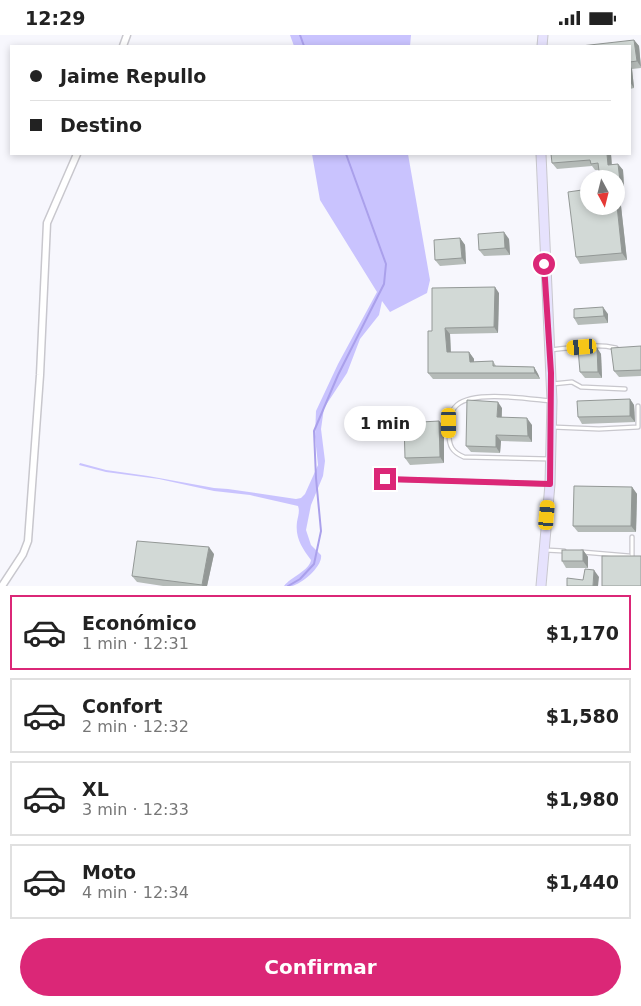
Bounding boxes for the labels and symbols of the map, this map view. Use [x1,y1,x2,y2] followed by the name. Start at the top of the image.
[580,170,625,215] north arrow
[533,253,555,275] route start
[566,338,597,356] car
[344,407,426,441] callout: 1 min
[441,408,456,438] car
[374,468,396,490] route end
[538,499,555,531] car

